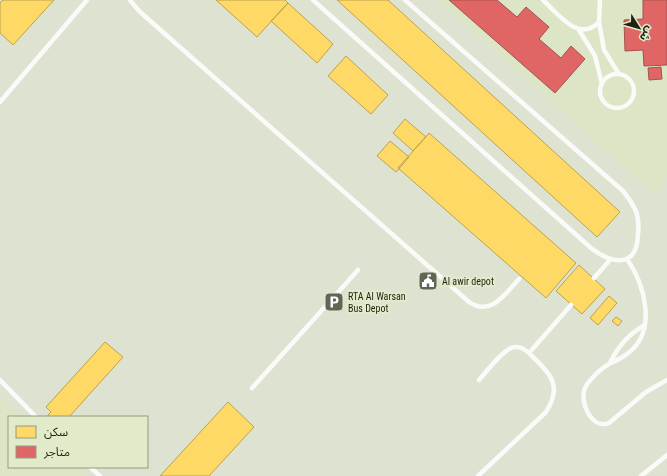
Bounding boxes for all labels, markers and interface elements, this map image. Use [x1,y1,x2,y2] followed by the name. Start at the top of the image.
[619,8,659,48] north arrow
[637,24,656,44] text: ش
[417,270,439,292] public building icon: Al awir depot
[442,276,494,287] place label: Al awir depot
[323,291,345,313] parking icon: RTA Al Warsan Bus Depot
[348,291,406,314] place label: RTA Al Warsan Bus Depot
[8,416,148,468] legend
[44,425,68,439] text: سكن
[43,445,70,459] text: متاجر

